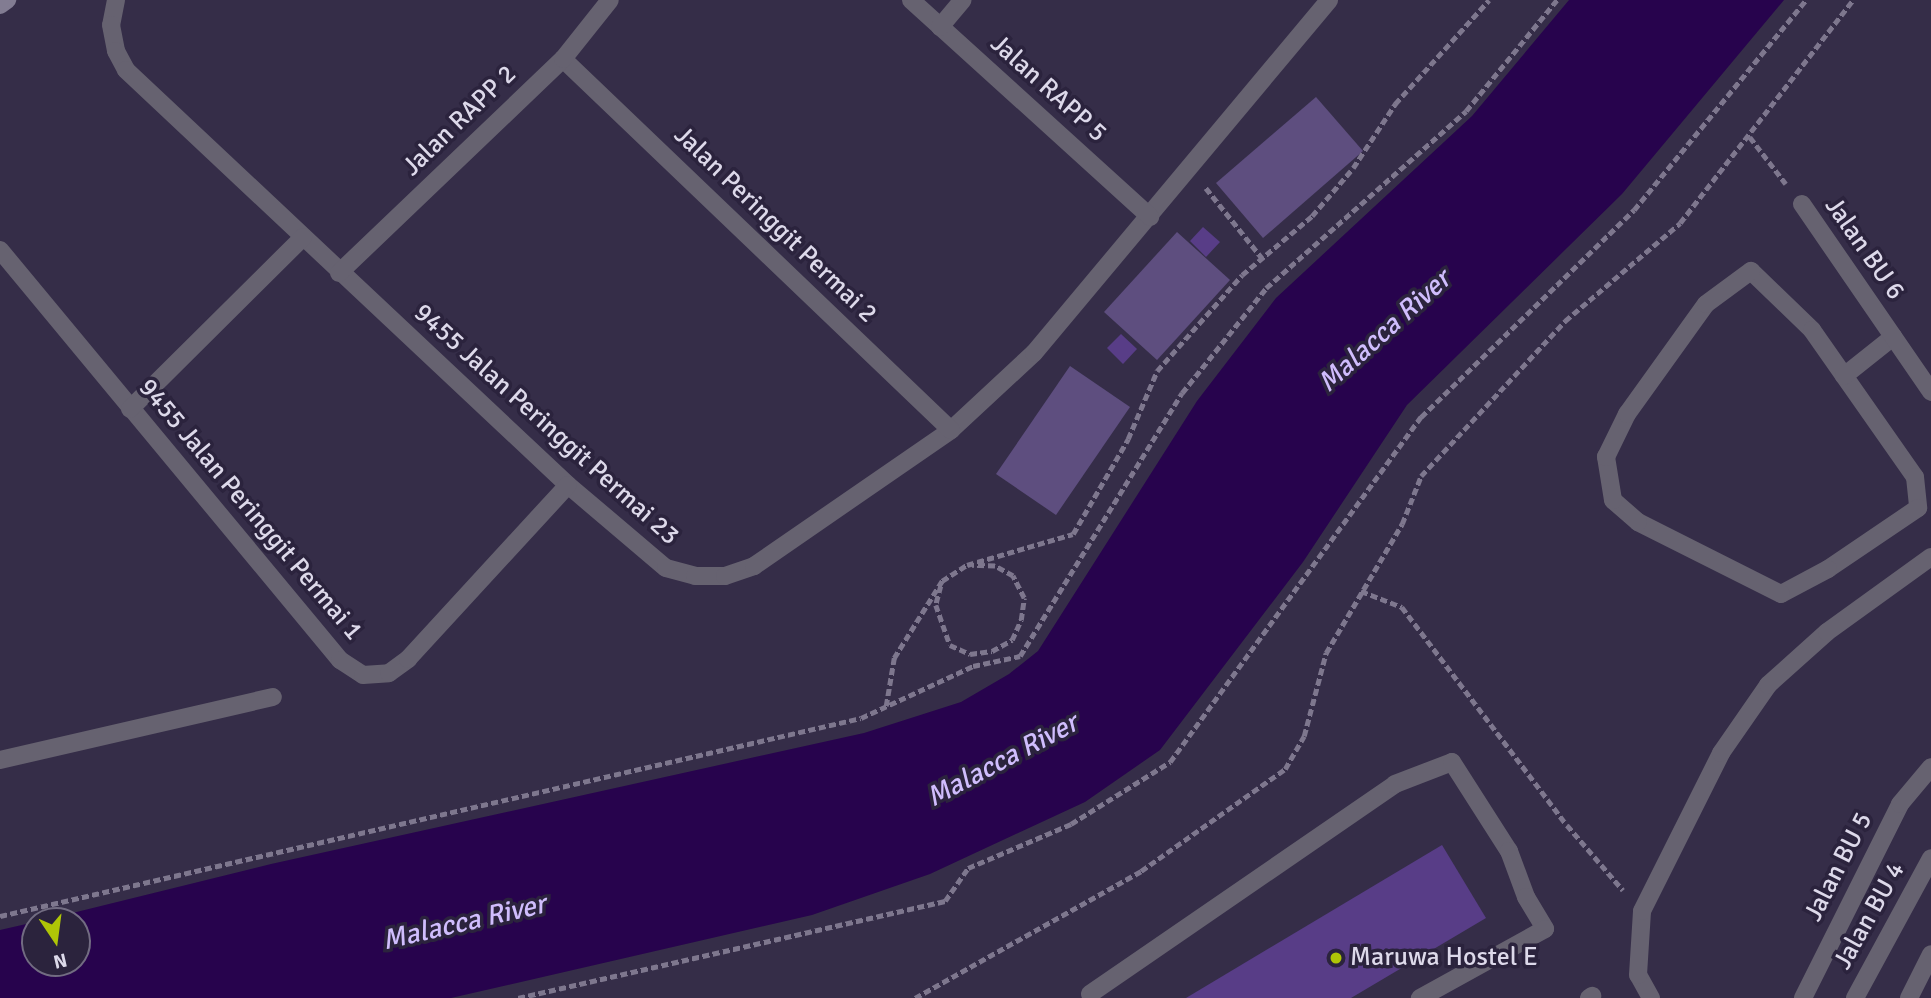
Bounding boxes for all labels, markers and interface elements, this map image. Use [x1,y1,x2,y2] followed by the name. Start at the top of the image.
[983,29,1113,149] street label: Jalan RAPP 5
[397,59,523,183] street label: Jalan RAPP 2
[667,120,883,330] street label: Jalan Peringgit Permai 2
[1817,192,1911,306] street label: Jalan BU 6
[1311,263,1457,399] water label: Malacca River
[407,298,685,552] street label: 9455 Jalan Peringgit Permai 23
[131,373,369,647] street label: 9455 Jalan Peringgit Permai 1
[921,706,1083,814] water label: Malacca River
[1798,807,1880,927] street label: Jalan BU 5
[1828,857,1912,975] street label: Jalan BU 4
[379,887,549,957] water label: Malacca River
[21,907,91,977] north arrow
[1350,942,1538,974] place label: Maruwa Hostel E
[51,947,69,974] text: N
[1328,950,1344,966] marker: Maruwa Hostel E

